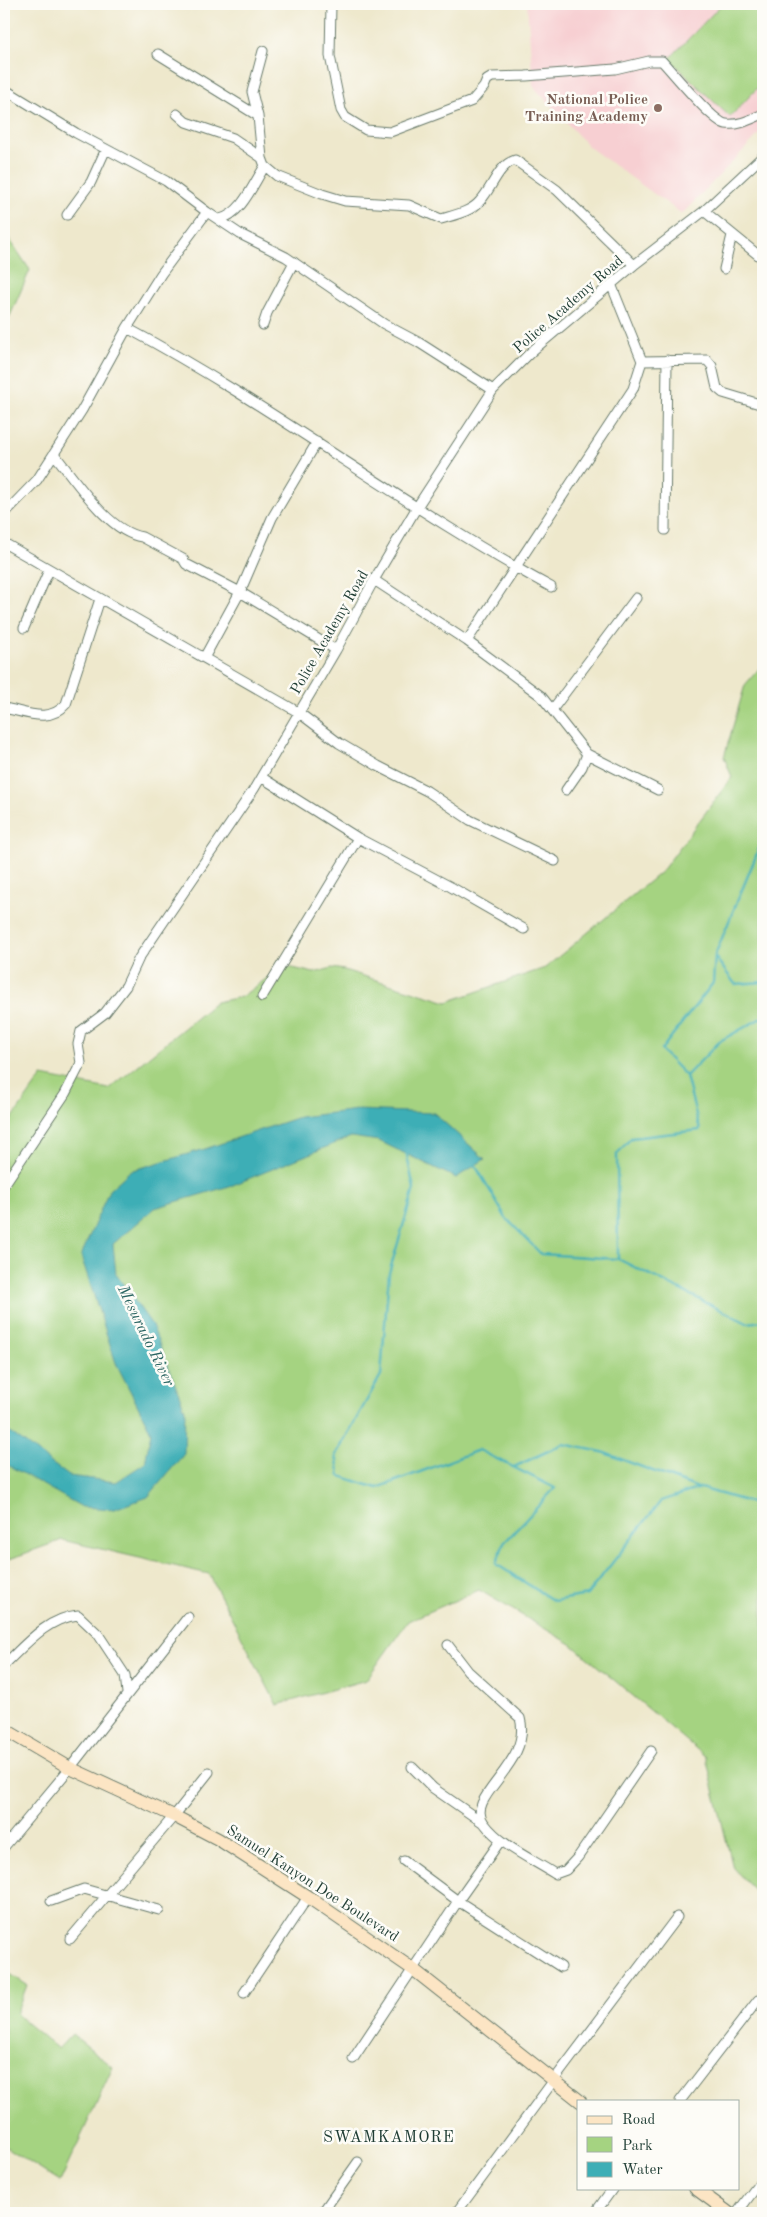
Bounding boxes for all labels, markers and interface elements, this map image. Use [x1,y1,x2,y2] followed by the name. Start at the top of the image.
[525,93,648,125] place label: National Police Training Academy
[652,102,664,114] marker: National Police Training Academy
[511,253,627,357] street label: Police Academy Road
[289,568,372,697] street label: Police Academy Road
[113,1282,177,1390] water label: Mesurado River
[224,1823,401,1945] street label: Samuel Kanyon Doe Boulevard
[577,2100,740,2190] legend
[622,2113,656,2128] text: Road
[323,2130,455,2146] district label: SWAMKAMORE
[622,2139,653,2154] text: Park
[622,2163,663,2178] text: Water

